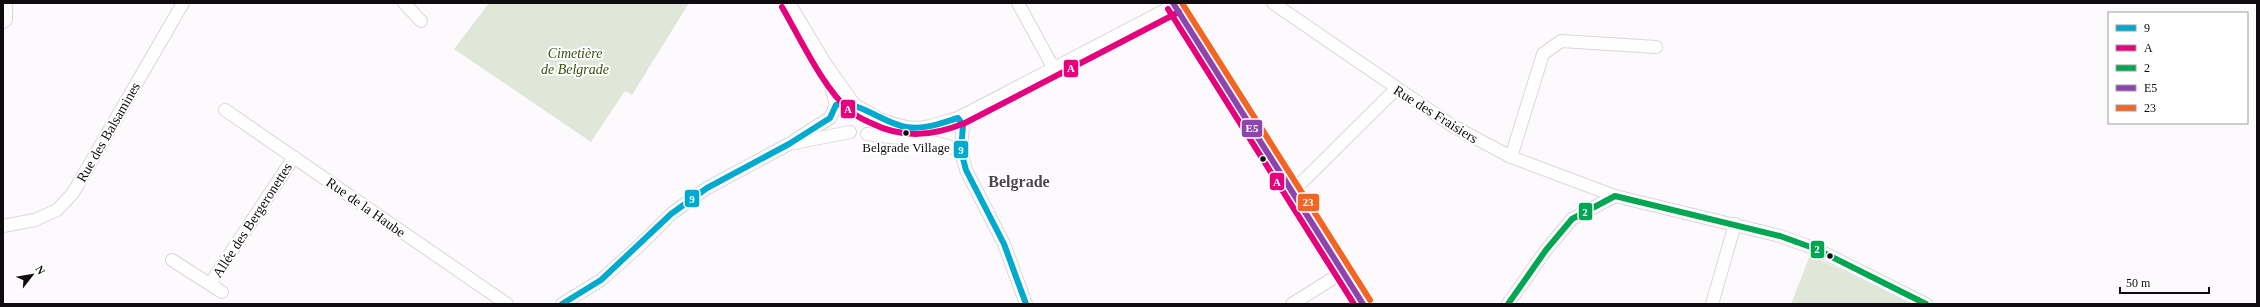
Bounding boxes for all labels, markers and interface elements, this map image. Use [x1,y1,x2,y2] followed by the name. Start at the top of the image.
[2108,12,2248,124] legend
[2144,21,2150,35] text: 9
[2144,41,2153,55] text: A
[541,46,609,77] park label: Cimetière de Belgrade
[1063,59,1079,78] line badge: A
[2144,61,2150,75] text: 2
[1067,62,1075,74] text: A
[74,80,143,185] street label: Rue des Balsamines
[2144,81,2157,95] text: E5
[1391,83,1481,146] street label: Rue des Fraisiers
[840,99,856,119] line badge: A
[2144,101,2156,115] text: 23
[844,103,852,115] text: A
[1241,119,1263,138] line badge: E5
[1246,122,1259,134] text: E5
[901,128,911,138] marker: Belgrade Village
[862,140,950,155] place label: Belgrade Village
[953,140,969,159] line badge: 9
[958,144,964,156] text: 9
[1258,154,1268,164] unlabelled marker
[210,160,295,280] street label: Allée des Bergeronettes
[1269,172,1285,191] line badge: A
[988,173,1050,191] district label: Belgrade
[323,175,408,240] street label: Rue de la Haube
[1273,176,1281,188] text: A
[684,189,700,208] line badge: 9
[689,193,695,205] text: 9
[1297,193,1320,212] line badge: 23
[1303,196,1314,208] text: 23
[1578,202,1593,221] line badge: 2
[1582,206,1588,218] text: 2
[1810,240,1825,259] line badge: 2
[1814,243,1820,255] text: 2
[1825,251,1835,261] unlabelled marker
[12,255,52,295] north arrow
[33,263,48,276] text: N
[2120,269,2209,295] scale bar
[2126,276,2151,290] text: 50 m

